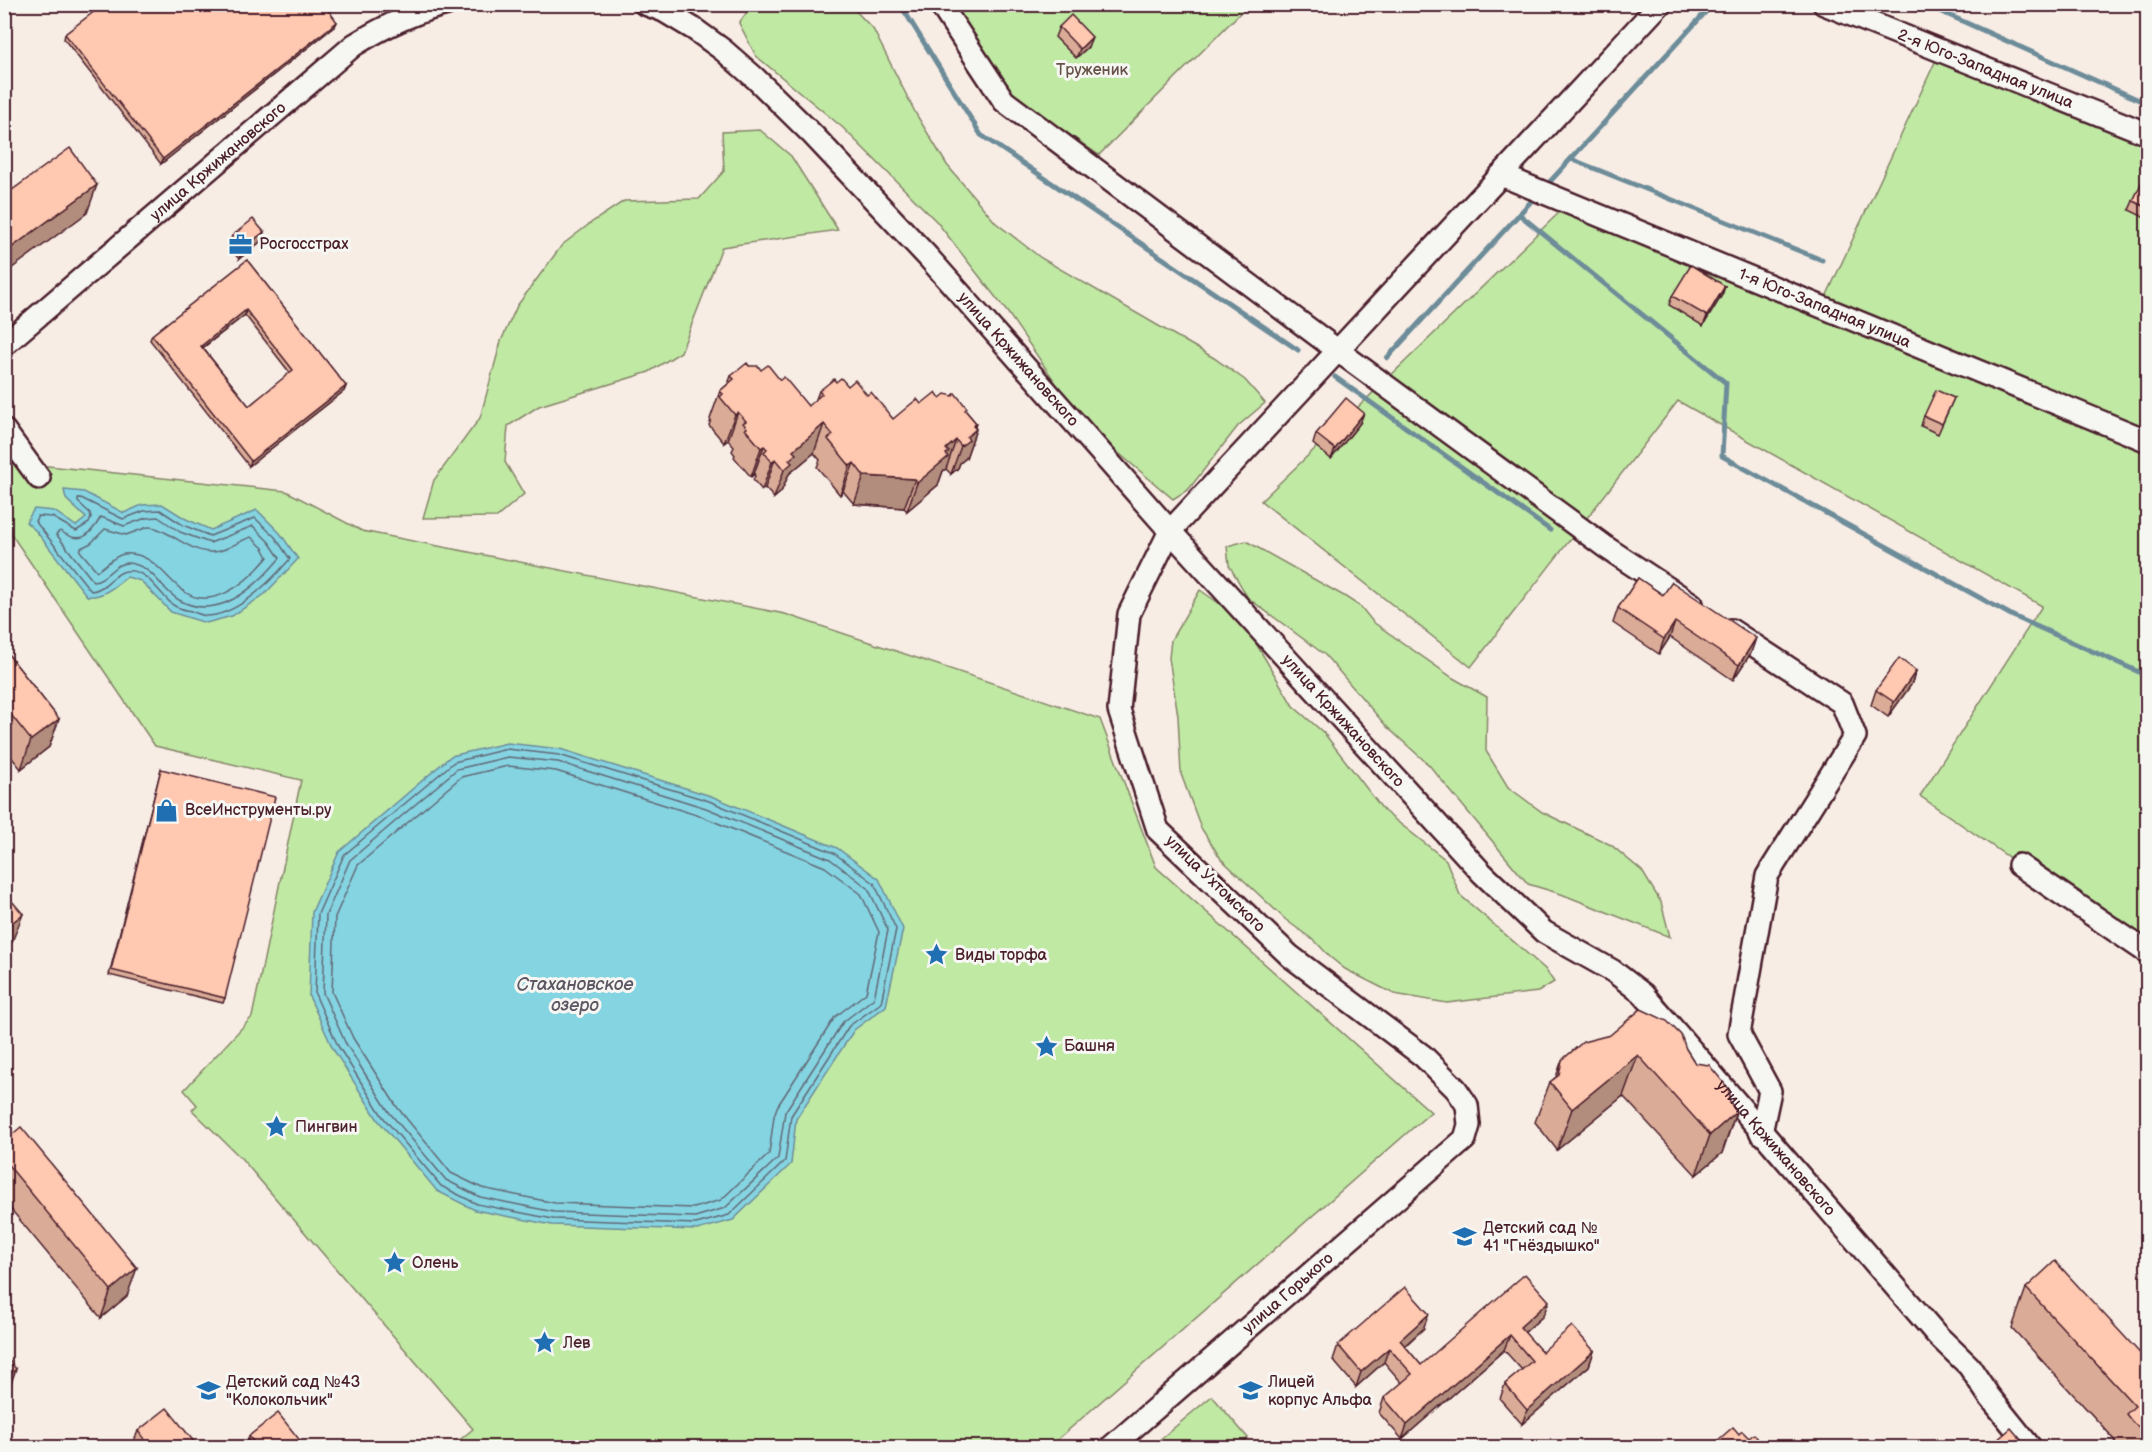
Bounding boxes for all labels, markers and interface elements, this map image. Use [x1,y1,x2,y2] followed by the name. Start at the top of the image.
[1895,25,2077,113] street label: 2-я Юго-Западная улица
[1056,61,1129,80] park label: Труженик
[146,98,290,225] street label: улица Кржижановского
[228,231,254,257] office icon: Росгосстрах
[259,235,348,254] place label: Росгосстрах
[1736,264,1914,352] street label: 1-я Юго-Западная улица
[954,288,1083,430] street label: улица Кржижановского
[1278,651,1408,791] street label: улица Кржижановского
[154,797,180,823] shop icon: ВсеИнструменты.ру
[185,801,332,820] place label: ВсеИнструменты.ру
[1161,832,1269,936] street label: улица Ухтомского
[924,942,950,968] place icon: Виды торфа
[955,946,1048,965] place label: Виды торфа
[517,974,633,1016] water label: Стахановское озеро
[1033,1033,1059,1059] place icon: Башня
[1064,1037,1115,1056] place label: Башня
[1712,1076,1839,1220] street label: улица Кржижановского
[264,1114,290,1140] place icon: Пингвин
[295,1118,358,1137] place label: Пингвин
[1483,1219,1600,1256] place label: Детский сад № 41 "Гнёздышко"
[1452,1224,1478,1250] school or university icon: Детский сад № 41 "Гнёздышко"
[1239,1249,1337,1338] street label: улица Горького
[381,1250,407,1276] place icon: Олень
[412,1254,459,1273] place label: Олень
[532,1330,558,1356] place icon: Лев
[562,1334,591,1353] place label: Лев
[226,1373,360,1410] place label: Детский сад №43 "Колокольчик"
[1267,1373,1373,1410] place label: Лицей корпус Альфа
[195,1378,221,1404] school or university icon: Детский сад №43 "Колокольчик"
[1237,1378,1263,1404] school or university icon: Лицей корпус Альфа

